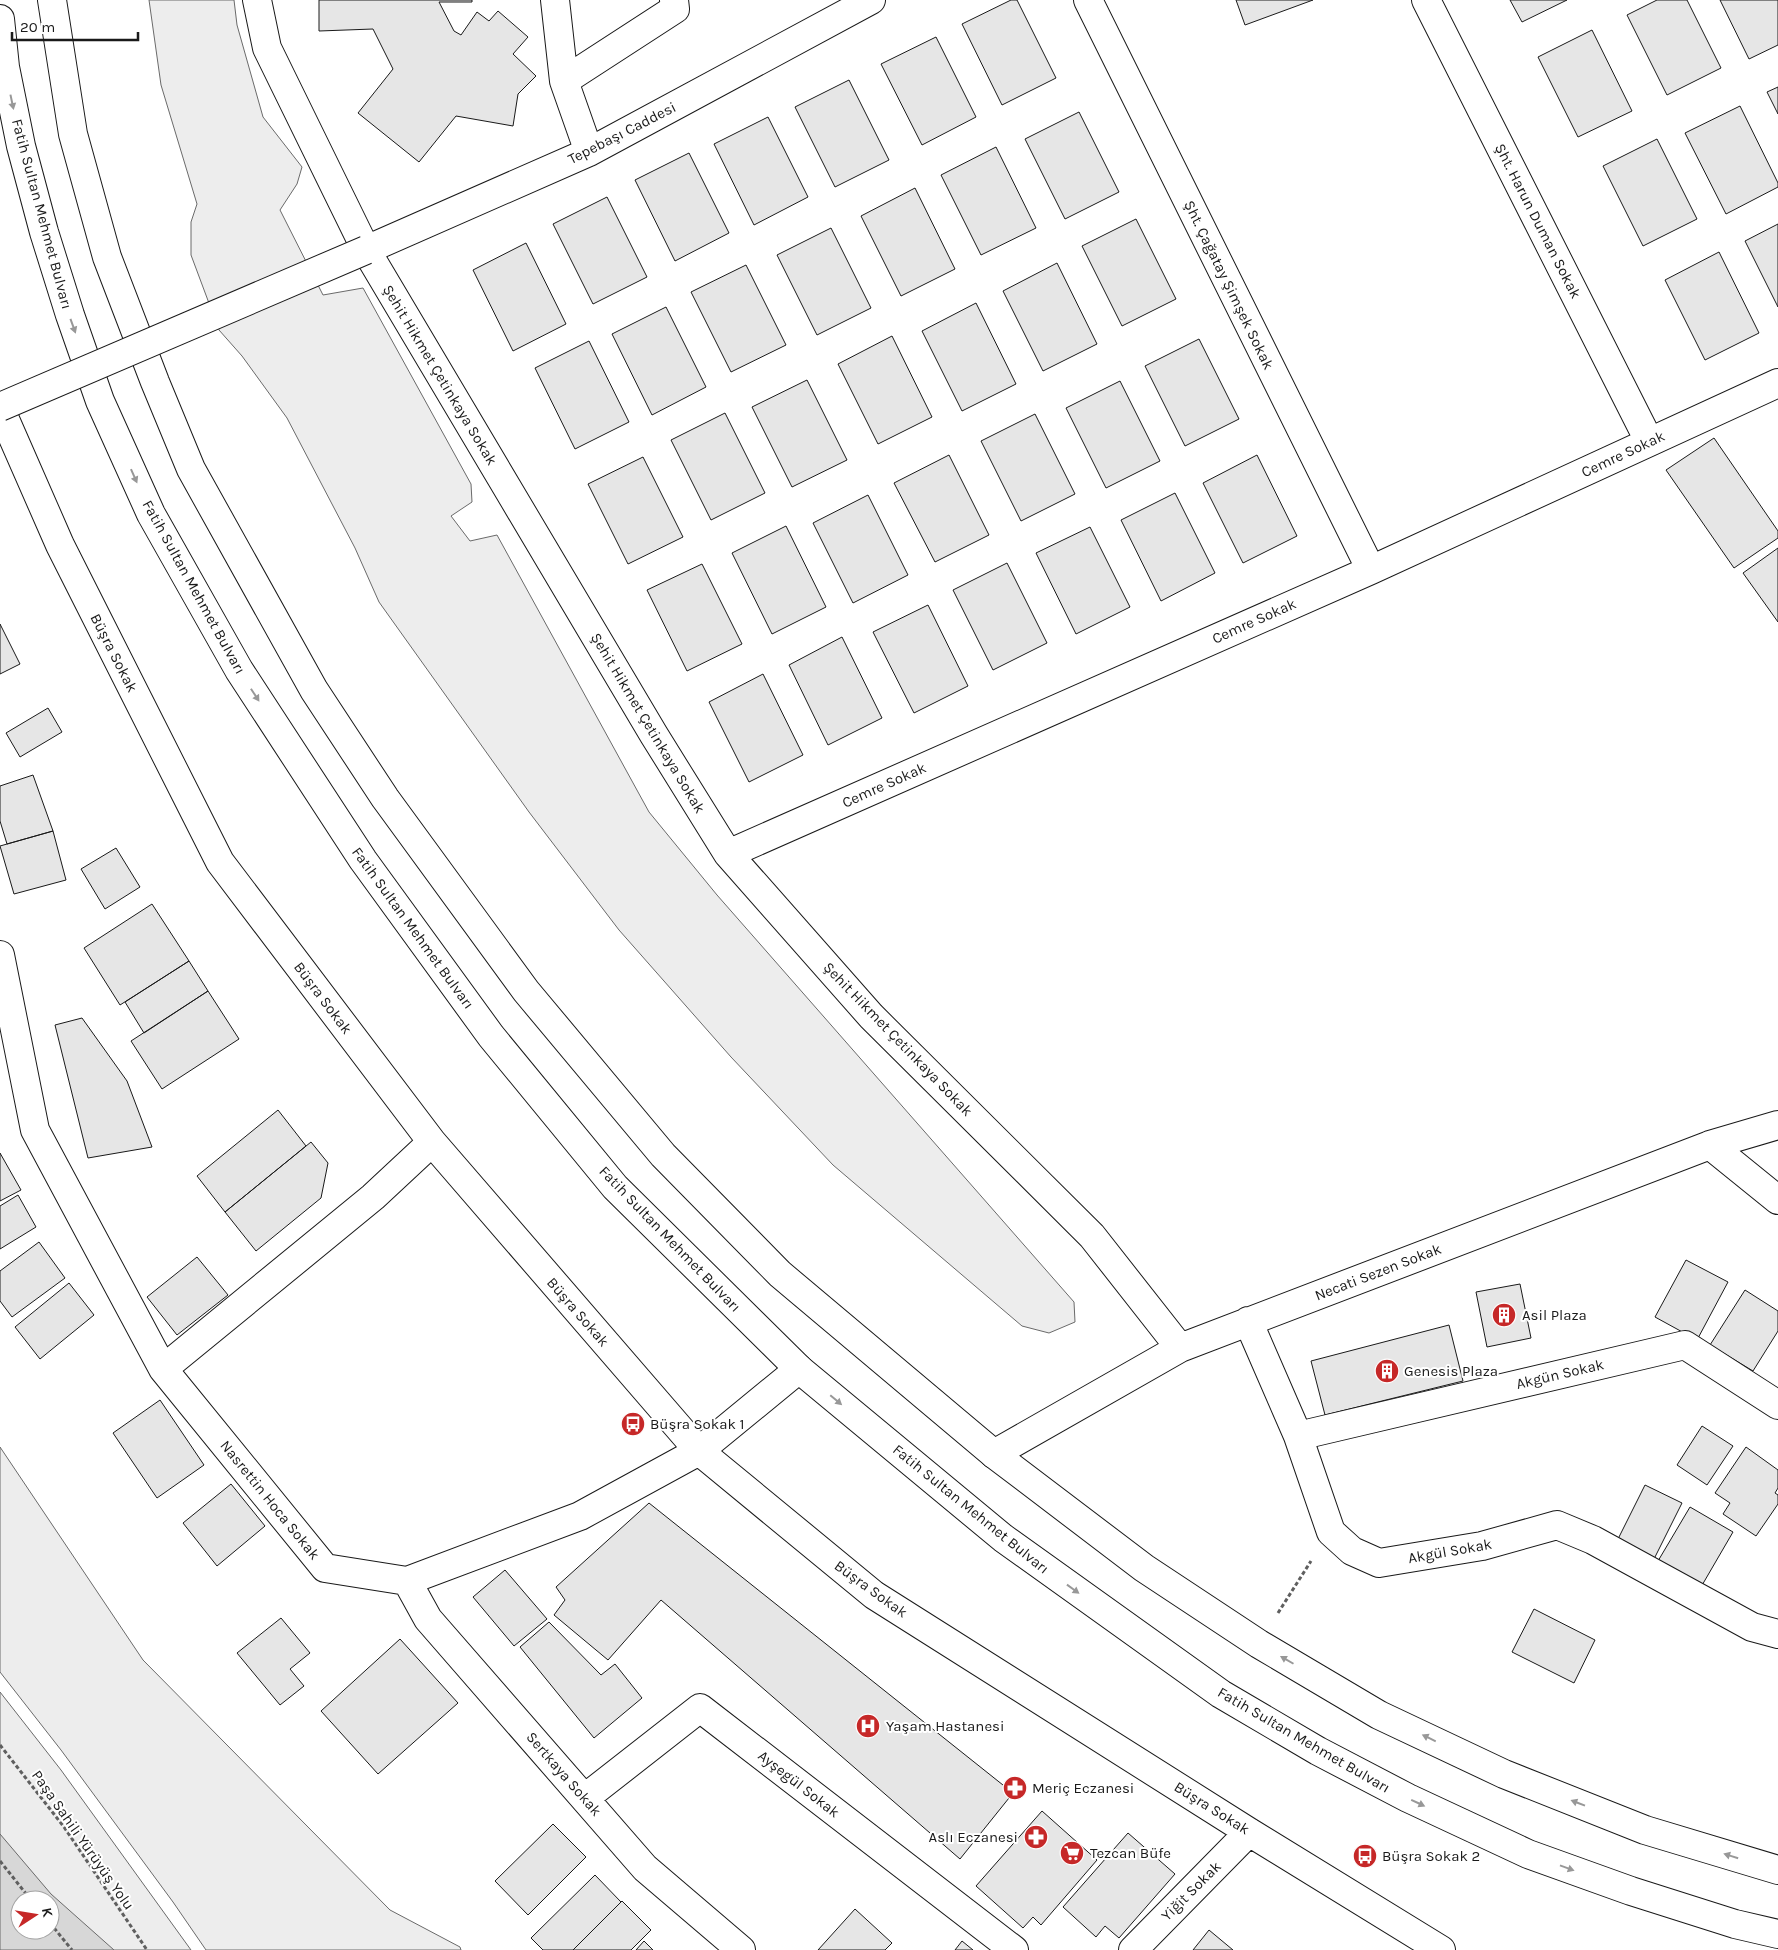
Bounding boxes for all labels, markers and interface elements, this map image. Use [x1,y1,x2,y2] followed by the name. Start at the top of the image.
[12,10,139,42] scale bar
[20,18,55,36] text: 20 m
[9,94,17,110] one-way arrow
[565,98,679,168] street label: Tepebaşı Caddesi
[8,117,76,311] street label: Fatih Sultan Mehmet Bulvarı
[1491,140,1585,302] street label: Şht. Harun Duman Sokak
[1180,197,1278,373] street label: Şht. Çağatay Şimşek Sokak
[379,281,501,469] street label: Şehit Hikmet Çetinkaya Sokak
[70,319,78,334] one-way arrow
[1578,427,1668,481] street label: Cemre Sokak
[131,469,139,483] one-way arrow
[139,497,249,677] street label: Fatih Sultan Mehmet Bulvarı
[1209,594,1299,648] street label: Cemre Sokak
[86,611,142,695] street label: Büşra Sokak
[587,629,709,817] street label: Şehit Hikmet Çetinkaya Sokak
[250,688,260,702] one-way arrow
[839,758,929,812] street label: Cemre Sokak
[348,843,478,1013] street label: Fatih Sultan Mehmet Bulvarı
[290,958,356,1038] street label: Büşra Sokak
[819,958,977,1120] street label: Şehit Hikmet Çetinkaya Sokak
[595,1162,745,1316] street label: Fatih Sultan Mehmet Bulvarı
[1312,1240,1444,1304] street label: Necati Sezen Sokak
[543,1274,613,1350] street label: Büşra Sokak
[1491,1302,1517,1328] building icon: Asil Plaza
[1522,1306,1587,1324] place label: Asil Plaza
[1514,1355,1606,1393] street label: Akgün Sokak
[1374,1358,1400,1384] building icon: Genesis Plaza
[1404,1362,1498,1380] place label: Genesis Plaza
[829,1395,842,1406] one-way arrow
[620,1411,646,1437] bus stop icon: Büşra Sokak 1
[650,1415,744,1433] place label: Büşra Sokak 1
[216,1437,324,1563] street label: Nasrettin Hoca Sokak
[889,1440,1053,1578] street label: Fatih Sultan Mehmet Bulvarı
[1407,1535,1493,1567] street label: Akgül Sokak
[831,1556,911,1622] street label: Büşra Sokak
[1066,1584,1080,1594] one-way arrow
[1280,1656,1293,1665] one-way arrow
[1215,1683,1393,1797] street label: Fatih Sultan Mehmet Bulvarı
[855,1713,881,1739] hospital icon: Yaşam Hastanesi
[886,1717,1004,1735] place label: Yaşam Hastanesi
[523,1728,605,1820] street label: Sertkaya Sokak
[1422,1734,1436,1742] one-way arrow
[755,1747,843,1821] street label: Ayşegül Sokak
[28,1767,138,1913] street label: Paşa Sahili Yürüyüş Yolu
[1002,1775,1028,1801] pharmacy icon: Meriç Eczanesi
[1171,1778,1253,1838] street label: Büşra Sokak
[1032,1779,1134,1797] place label: Meriç Eczanesi
[1571,1799,1585,1807] one-way arrow
[1411,1800,1425,1808] one-way arrow
[1023,1824,1049,1850] pharmacy icon: Aslı Eczanesi
[929,1828,1018,1846] place label: Aslı Eczanesi
[1059,1840,1085,1866] supermarket icon: Tezcan Büfe
[1352,1843,1378,1869] bus stop icon: Büşra Sokak 2
[1090,1844,1171,1862] place label: Tezcan Büfe
[1382,1847,1480,1865] place label: Büşra Sokak 2
[1724,1852,1739,1860] one-way arrow
[1157,1857,1225,1925] street label: Yiğit Sokak
[1560,1864,1575,1872] one-way arrow
[10,1890,60,1940] north arrow
[38,1906,57,1919] text: K

